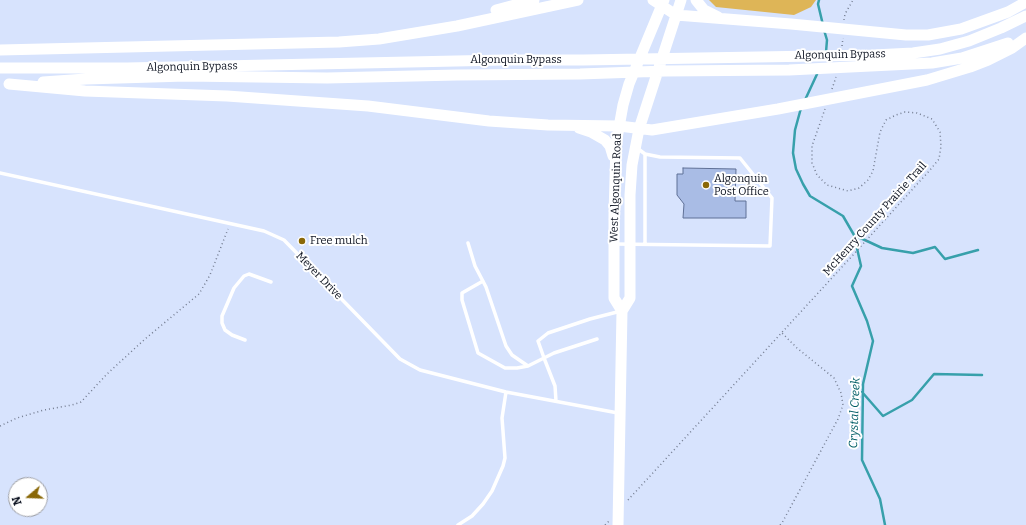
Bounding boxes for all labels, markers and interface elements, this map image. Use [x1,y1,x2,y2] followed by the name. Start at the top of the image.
[794,48,886,62] street label: Algonquin Bypass
[470,53,562,67] street label: Algonquin Bypass
[146,60,238,74] street label: Algonquin Bypass
[607,133,625,243] street label: West Algonquin Road
[820,159,930,279] street label: McHenry County Prairie Trail
[714,172,769,198] place label: Algonquin Post Office
[701,180,711,190] marker: Algonquin Post Office
[310,234,368,248] place label: Free mulch
[297,236,307,246] marker: Free mulch
[293,249,345,303] street label: Meyer Drive
[847,377,863,449] water label: Crystal Creek
[8,477,48,517] north arrow
[10,495,25,507] text: N

